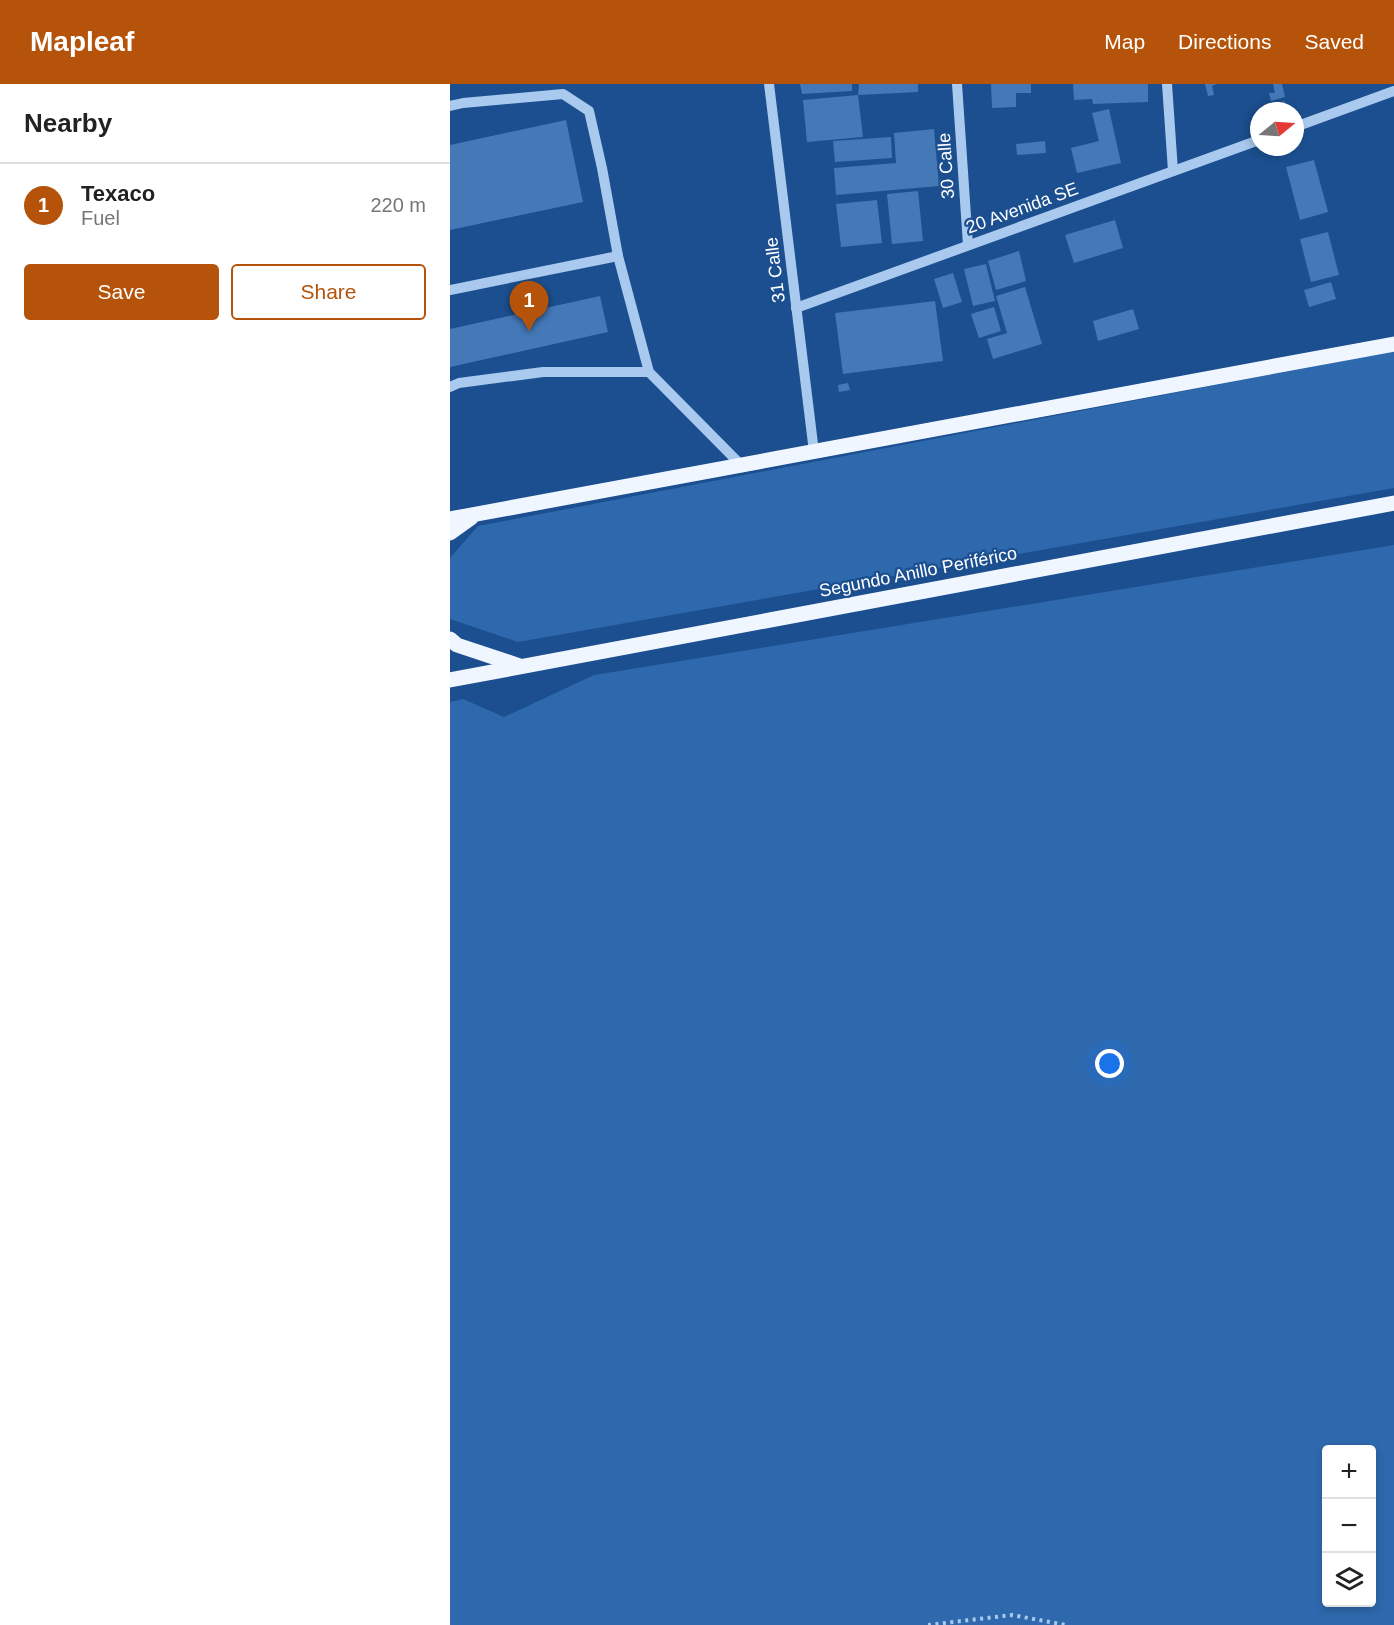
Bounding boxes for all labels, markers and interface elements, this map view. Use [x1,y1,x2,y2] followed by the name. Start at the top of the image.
[30,26,134,57] text: Mapleaf
[1104,30,1145,53] text: Map
[1178,30,1271,53] text: Directions
[1304,30,1364,53] text: Saved
[1250,102,1304,156] north arrow
[24,108,112,138] text: Nearby
[934,132,958,200] street label: 30 Calle
[963,178,1081,238] street label: 20 Avenida SE
[81,181,155,206] text: Texaco
[38,194,49,216] text: 1
[370,194,426,216] text: 220 m
[81,207,120,229] text: Fuel
[761,236,789,304] street label: 31 Calle
[24,264,219,320] button: Save
[231,264,426,320] button: Share
[510,282,548,331] pin: 1
[817,543,1019,601] street label: Segundo Anillo Periférico
[1095,1049,1124,1078] your location
[1322,1445,1376,1607] map controls
[1322,1445,1376,1499] button: +
[1322,1499,1376,1553] button: −
[1322,1553,1376,1607] button: layers

